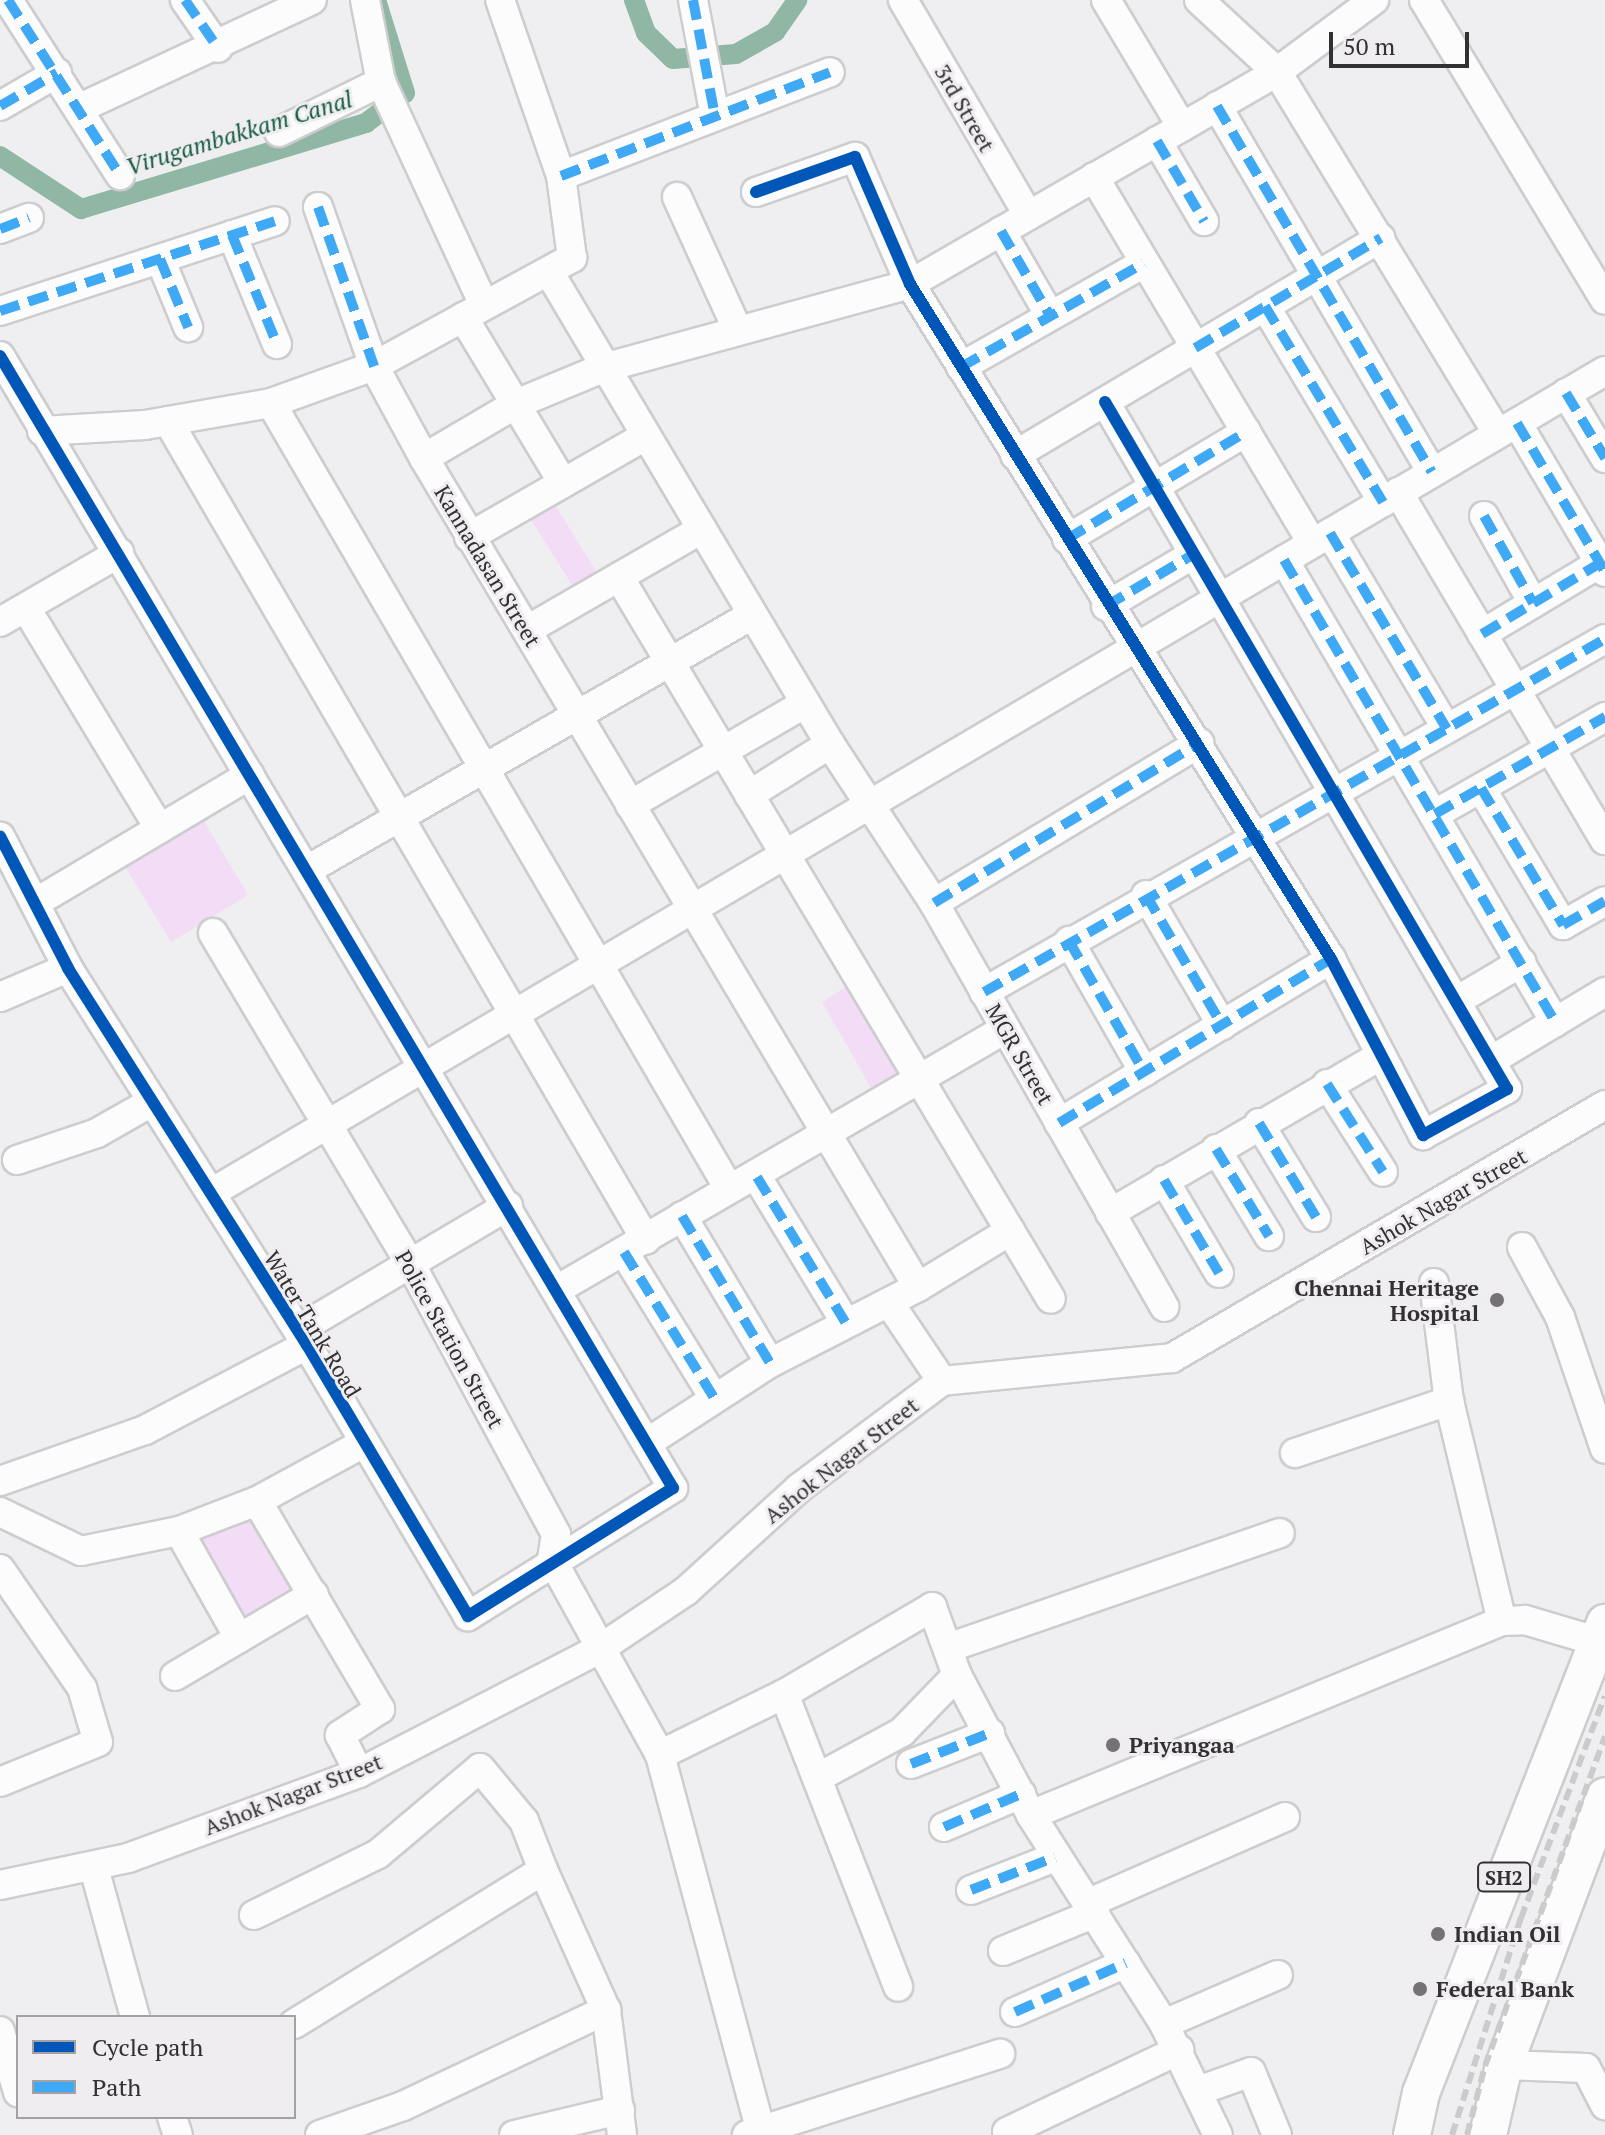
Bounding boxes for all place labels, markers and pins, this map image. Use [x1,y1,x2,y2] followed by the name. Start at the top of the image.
[1294,1274,1479,1326] place label: Chennai Heritage Hospital
[1486,1289,1508,1311] marker: Chennai Heritage Hospital
[1129,1732,1235,1758] place label: Priyangaa
[1104,1736,1122,1754] marker: Priyangaa
[1454,1921,1560,1947] place label: Indian Oil
[1429,1925,1447,1943] marker: Indian Oil
[1436,1976,1574,2002] place label: Federal Bank
[1411,1980,1429,1998] marker: Federal Bank

